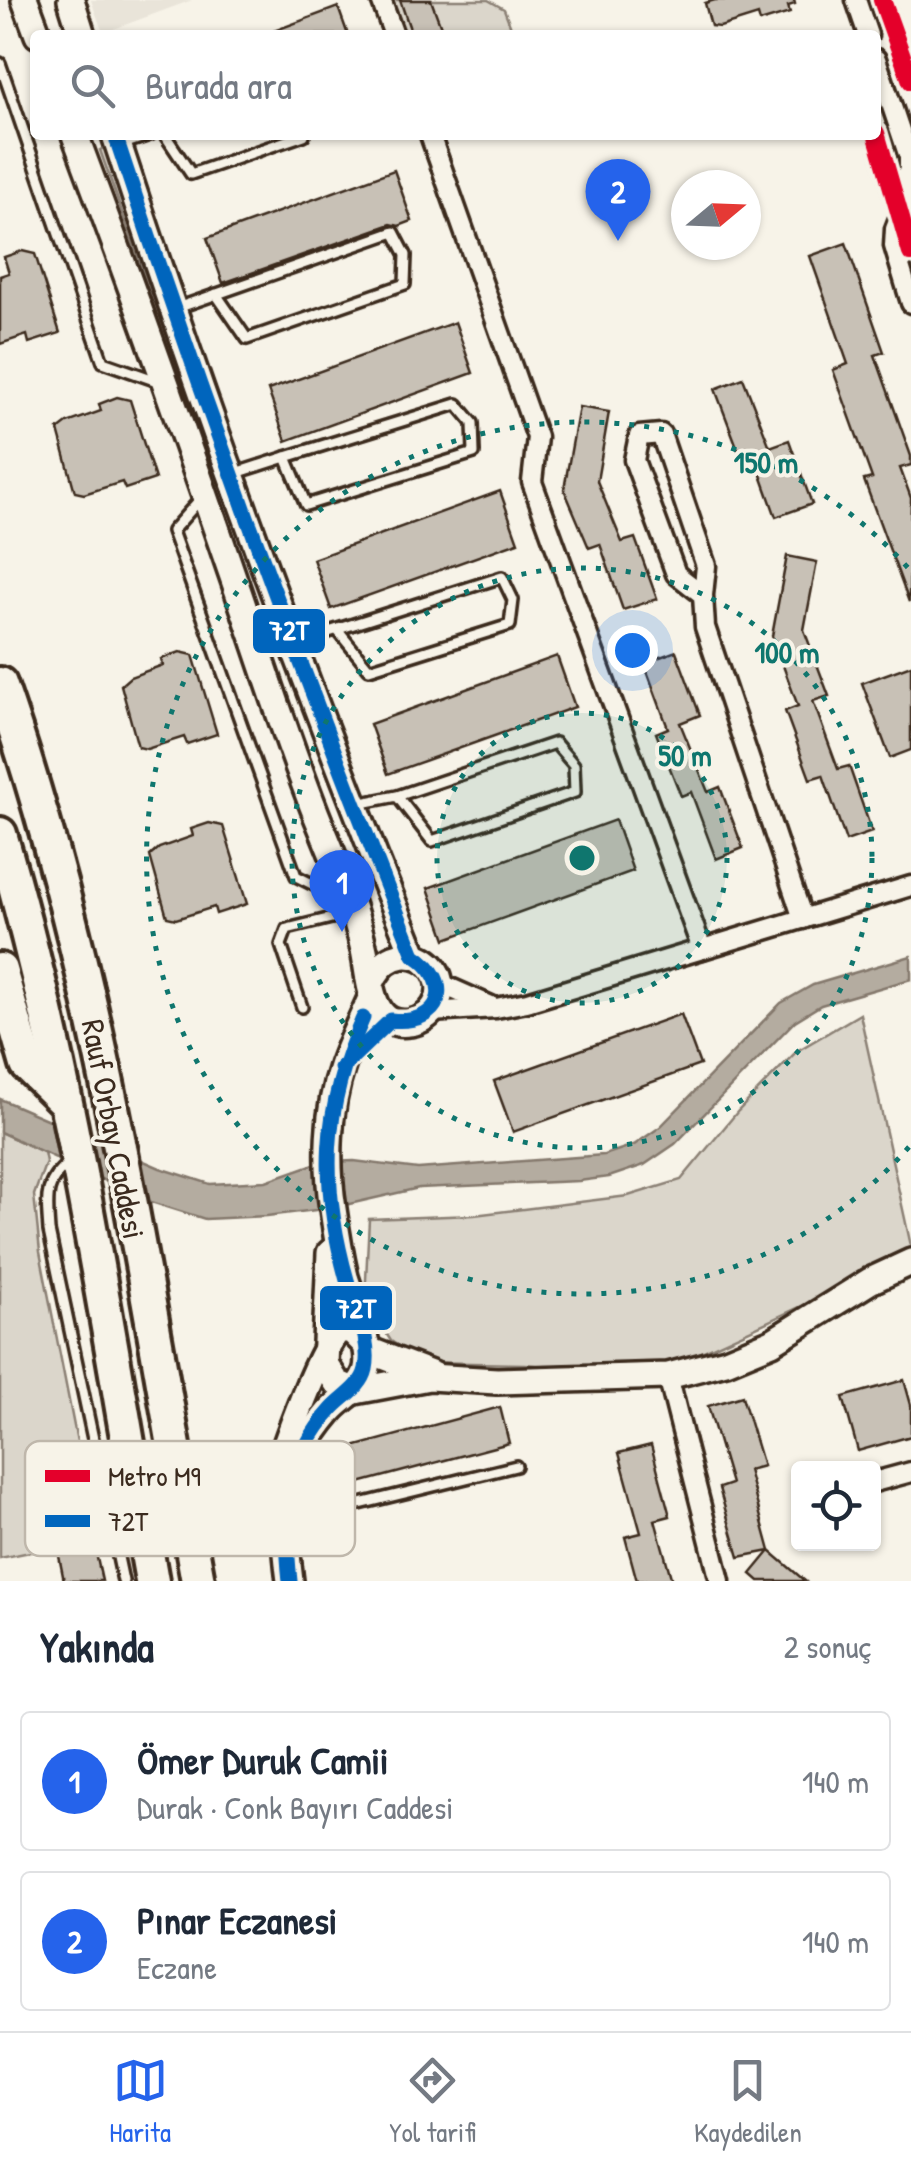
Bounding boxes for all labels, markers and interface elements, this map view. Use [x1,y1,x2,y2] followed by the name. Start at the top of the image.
[30,30,881,140] search box
[65,58,120,113] icon: search
[145,59,292,111] text: Burada ara
[586,158,650,241] pin: 2
[671,170,761,260] north arrow
[734,442,798,482] text: 150 m
[251,607,327,655] line badge: 72T
[268,611,310,649] text: 72T
[607,625,658,676] your location
[754,632,820,672] text: 100 m
[658,735,712,775] text: 50 m
[564,840,600,876] centre of rings
[310,850,374,932] pin: 1
[72,1016,156,1242] street label: Rauf Orbay Caddesi
[318,1284,394,1332] line badge: 72T
[335,1289,377,1327] text: 72T
[25,1441,355,1556] legend
[108,1457,201,1495] text: Metro M9
[791,1461,881,1551] map controls
[791,1461,881,1551] button: locate
[108,1502,149,1540] text: 72T
[40,1618,154,1675] text: Yakında
[784,1625,871,1668] text: 2 sonuç
[137,1734,389,1786] text: Ömer Duruk Camii
[69,1760,80,1803] text: 1
[802,1760,869,1803] text: 140 m
[137,1786,453,1829] text: Durak · Conk Bayırı Caddesi
[137,1894,337,1946] text: Pınar Eczanesi
[67,1920,82,1963] text: 2
[802,1920,869,1963] text: 140 m
[137,1946,217,1989] text: Eczane
[109,2053,171,2151] tab: Harita
[389,2053,476,2151] tab: Yol tarifi
[694,2053,802,2151] tab: Kaydedilen

